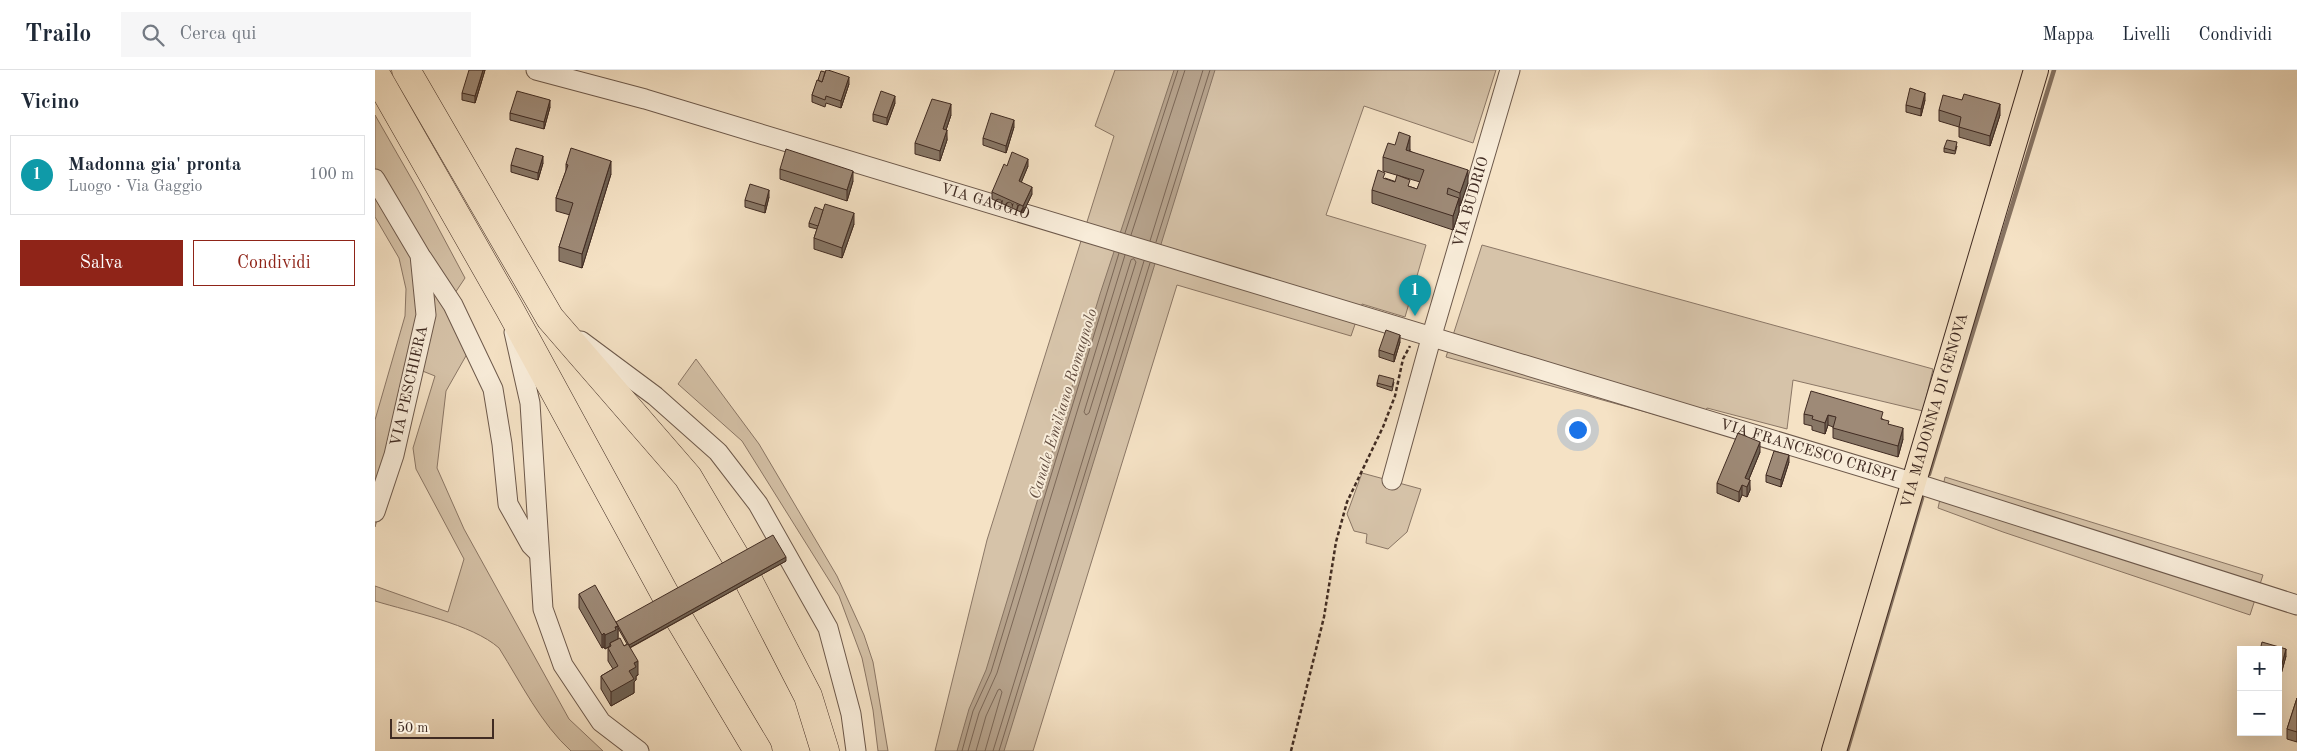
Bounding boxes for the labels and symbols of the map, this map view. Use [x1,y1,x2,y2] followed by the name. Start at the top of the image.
[1451,155,1492,249] street label: VIA BUDRIO
[939,181,1031,222] street label: VIA GAGGIO
[1399,275,1431,316] pin: 1
[1027,307,1101,501] water label: Canale Emiliano Romagnolo
[1899,311,1971,510] street label: VIA MADONNA DI GENOVA
[389,324,431,448] street label: VIA PESCHIERA
[1565,417,1591,443] your location
[1718,417,1898,485] street label: VIA FRANCESCO CRISPI
[390,716,494,739] scale bar

